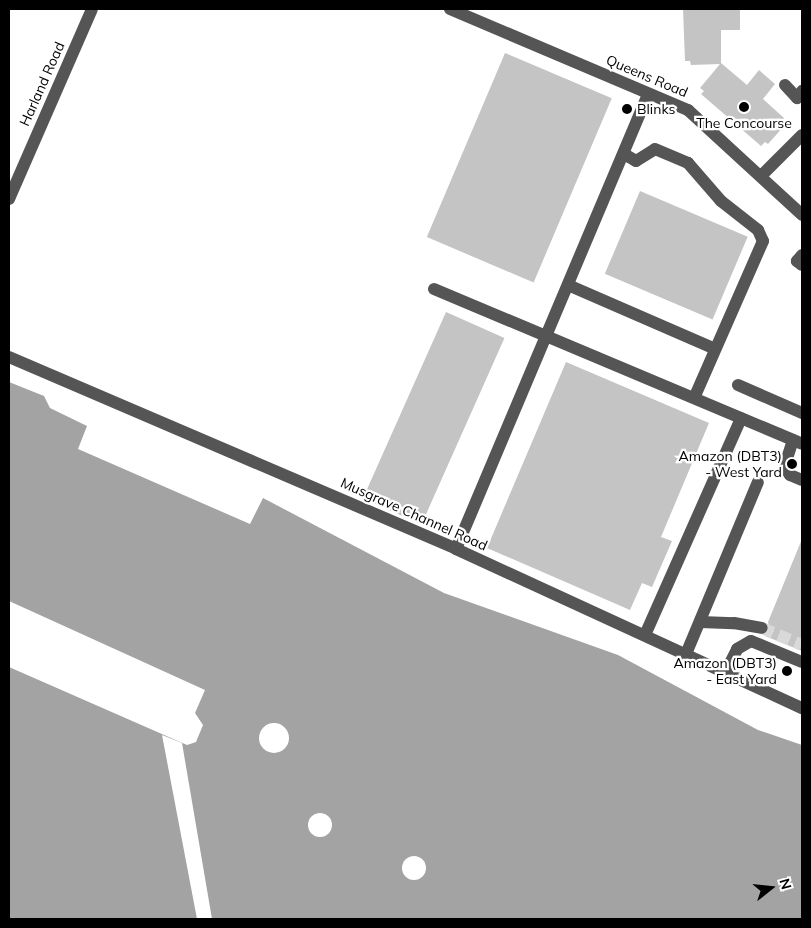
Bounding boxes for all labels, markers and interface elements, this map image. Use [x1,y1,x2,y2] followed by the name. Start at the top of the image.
[16,39,68,129] street label: Harland Road
[604,51,690,101] street label: Queens Road
[637,101,675,117] place label: Blinks
[738,101,750,113] marker: The Concourse
[621,103,633,115] marker: Blinks
[696,115,792,131] place label: The Concourse
[678,448,782,481] place label: Amazon (DBT3) - West Yard
[786,458,798,470] marker: Amazon (DBT3) - West Yard
[338,474,490,554] street label: Musgrave Channel Road
[673,655,777,688] place label: Amazon (DBT3) - East Yard
[781,665,793,677] marker: Amazon (DBT3) - East Yard
[746,863,796,913] north arrow
[775,876,796,891] text: N

